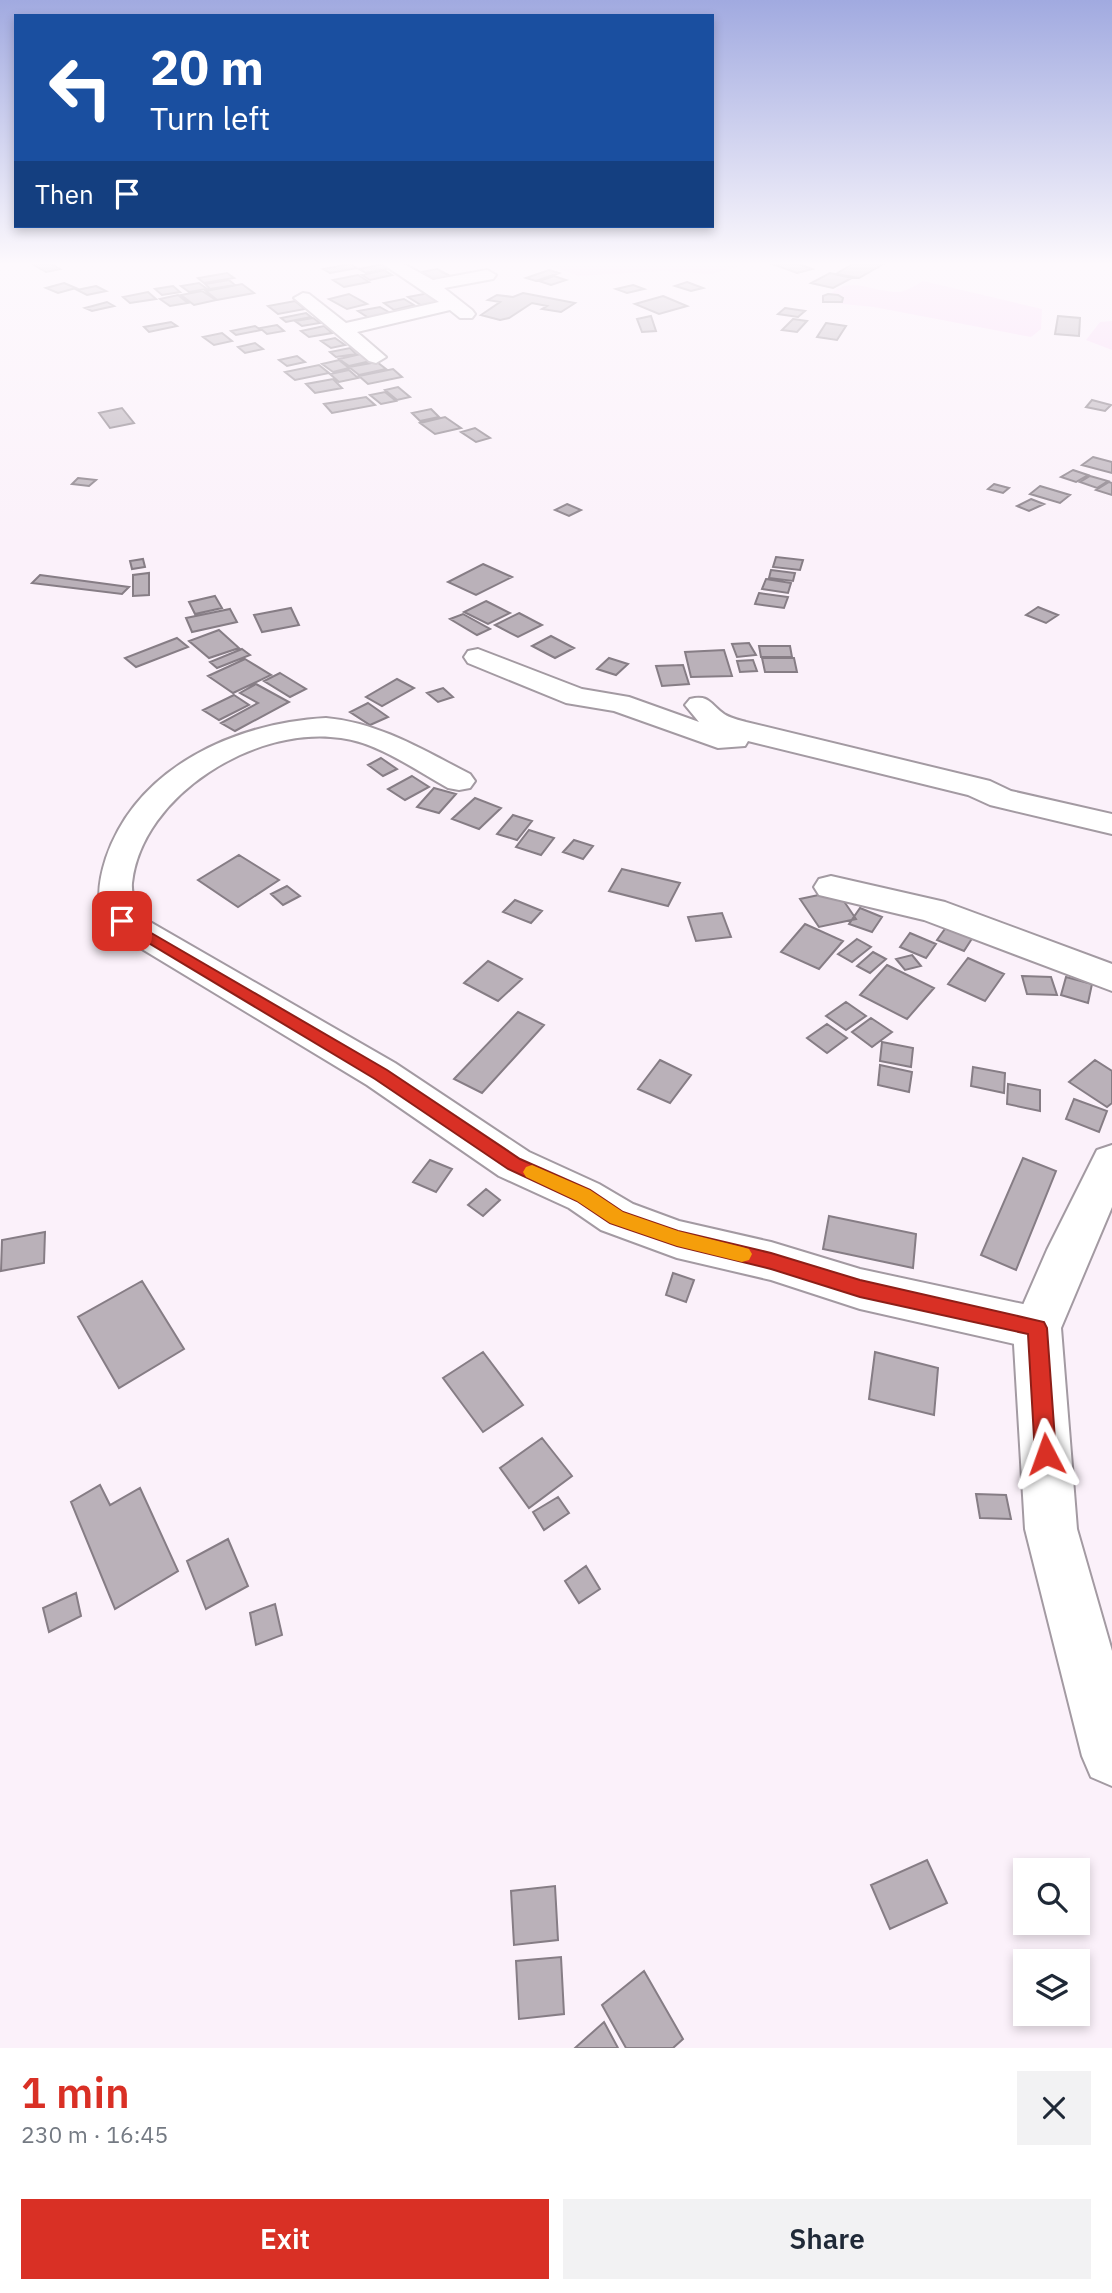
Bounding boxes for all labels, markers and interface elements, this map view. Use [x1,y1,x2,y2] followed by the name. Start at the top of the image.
[150,35,264,98] text: 20 m
[35,42,126,133] icon: left
[150,97,270,139] text: Turn left
[108,175,146,213] icon: arrive
[35,177,94,211] text: Then
[92,891,152,951] pin
[103,902,141,940] icon: arrive
[1009,1417,1083,1491] position arrow
[1013,1858,1090,2026] map controls
[1013,1858,1090,1935] button: search
[1013,1949,1090,2026] button: layers
[21,2065,130,2120] text: 1 min
[1017,2071,1091,2145] button: close
[21,2119,168,2149] text: 230 m · 16:45
[21,2199,549,2279] button: Exit
[563,2199,1091,2279] button: Share

